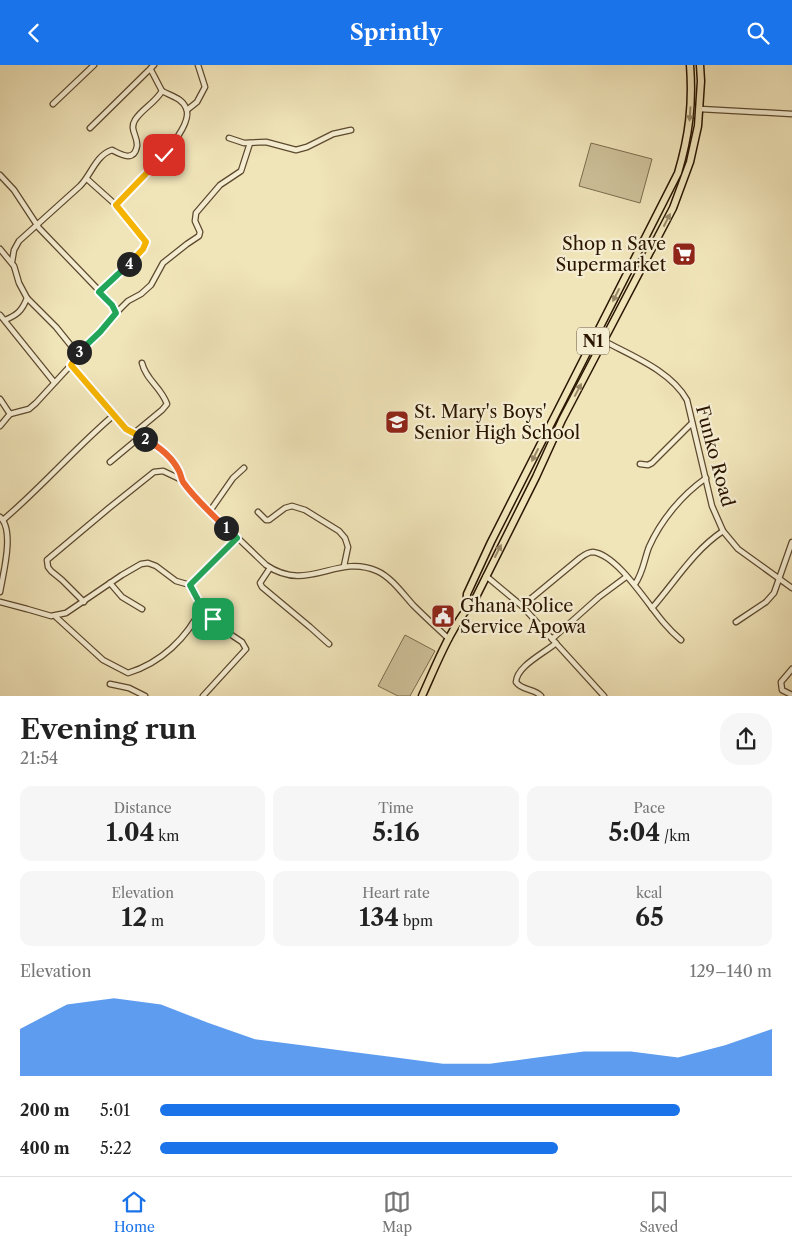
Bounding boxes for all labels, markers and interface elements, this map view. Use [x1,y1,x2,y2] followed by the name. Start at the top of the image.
[20,19,48,47] icon: back
[350,19,442,46] text: Sprintly
[744,19,772,47] icon: search
[686,106,694,122] one-way arrow
[143,134,185,176] pin
[150,141,178,169] icon: check
[663,213,671,227] one-way arrow
[555,233,667,276] place label: Shop n Save Supermarket
[671,241,697,267] supermarket icon: Shop n Save Supermarket
[116,251,142,277] pin: 4
[125,255,134,273] text: 4
[612,288,620,302] one-way arrow
[577,327,609,355] road number: N1
[66,339,92,365] pin: 3
[76,343,83,361] text: 3
[574,382,582,397] one-way arrow
[414,401,580,444] place label: St. Mary's Boys' Senior High School
[691,403,739,509] street label: Funko Road
[384,409,410,435] school or university icon: St. Mary's Boys' Senior High School
[132,427,158,451] pin: 2
[141,430,150,448] text: 2
[531,448,539,463] one-way arrow
[214,515,238,541] pin: 1
[223,519,230,537] text: 1
[494,543,502,558] one-way arrow
[460,595,587,638] place label: Ghana Police Service Apowa
[192,598,234,640] pin
[430,603,456,629] public building icon: Ghana Police Service Apowa
[199,605,227,633] icon: arrive
[20,712,196,746] text: Evening run
[720,713,772,765] button: share
[20,748,58,768] text: 21:54
[114,799,172,817] text: Distance
[378,799,414,817] text: Time
[634,799,665,817] text: Pace
[106,817,155,848] text: 1.04
[372,817,420,848] text: 5:16
[608,817,660,848] text: 5:04
[155,827,179,845] text: km
[660,827,690,845] text: /km
[111,884,174,902] text: Elevation
[362,884,430,902] text: Heart rate
[636,884,663,902] text: kcal
[121,902,147,933] text: 12
[359,902,399,933] text: 134
[635,902,664,933] text: 65
[147,912,164,930] text: m
[399,912,433,930] text: bpm
[20,961,91,981] text: Elevation
[690,961,772,981] text: 129–140 m
[20,1100,70,1120] text: 200 m
[100,1100,130,1120] text: 5:01
[20,1138,70,1158] text: 400 m
[100,1138,132,1158] text: 5:22
[114,1188,155,1236] tab: Home
[382,1188,412,1236] tab: Map
[639,1188,678,1236] tab: Saved

